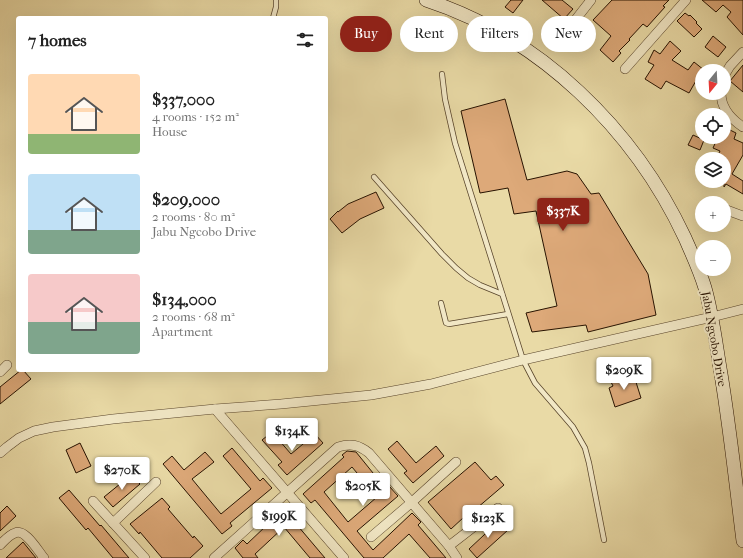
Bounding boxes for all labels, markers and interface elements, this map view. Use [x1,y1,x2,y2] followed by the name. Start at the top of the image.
[340,16,392,52] chip: Buy
[400,16,458,52] chip: Rent
[466,16,533,52] chip: Filters
[541,16,596,52] chip: New
[294,29,316,51] icon: filters
[28,30,87,50] text: 7 homes
[695,64,731,100] north arrow
[695,64,731,276] map controls
[152,89,215,109] text: $337,000
[60,90,108,138] icon: home
[695,108,731,144] button: locate
[152,109,239,124] text: 4 rooms · 152 m²
[152,124,187,139] text: House
[695,152,731,188] button: layers
[152,189,220,209] text: $209,000
[60,190,108,238] icon: home
[695,196,731,232] button: +
[535,198,591,232] pin: $337K
[546,203,580,218] text: $337K
[152,209,235,224] text: 2 rooms · 80 m²
[152,224,256,239] text: Jabu Ngcobo Drive
[695,240,731,276] button: −
[152,289,217,309] text: $134,000
[699,289,729,388] street label: Jabu Ngcobo Drive
[60,290,108,338] icon: home
[152,309,235,324] text: 2 rooms · 68 m²
[152,324,213,339] text: Apartment
[596,357,652,391] pin: $209K
[605,362,643,377] text: $209K
[264,418,320,452] pin: $134K
[275,423,309,438] text: $134K
[94,457,150,491] pin: $270K
[104,462,140,477] text: $270K
[335,473,391,507] pin: $205K
[345,478,381,493] text: $205K
[251,503,307,537] pin: $199K
[460,505,516,539] pin: $123K
[262,508,296,523] text: $199K
[471,510,505,525] text: $123K

